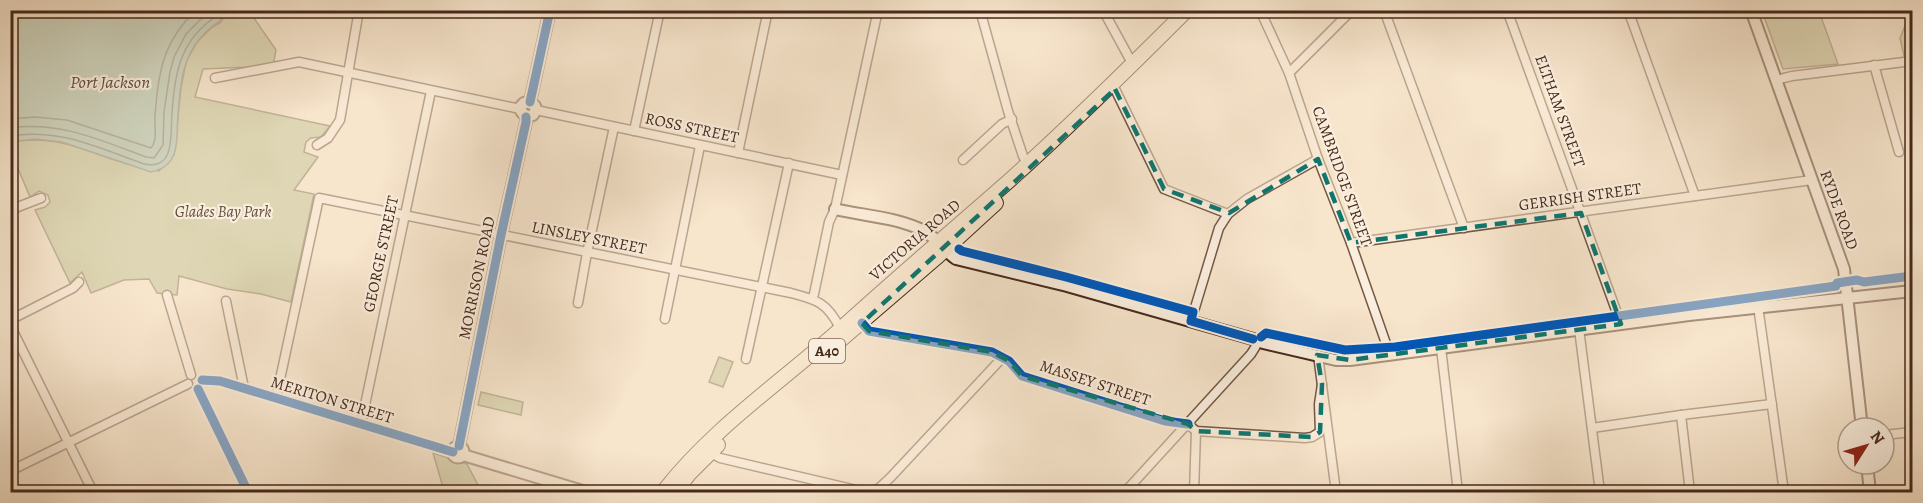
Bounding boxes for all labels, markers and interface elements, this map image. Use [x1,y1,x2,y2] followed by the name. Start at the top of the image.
[1529,52,1591,171] street label: ELTHAM STREET
[70,70,150,94] water label: Port Jackson
[1306,103,1378,249] street label: CAMBRIDGE STREET
[643,107,741,149] street label: ROSS STREET
[1814,167,1864,253] street label: RYDE ROAD
[1517,177,1643,217] street label: GERRISH STREET
[358,194,404,314] street label: GEORGE STREET
[864,194,965,286] street label: VICTORIA ROAD
[175,201,271,223] park label: Glades Bay Park
[453,215,501,341] street label: MORRISON ROAD
[530,216,649,260] street label: LINSLEY STREET
[809,339,845,363] road number: A40
[1037,355,1153,411] street label: MASSEY STREET
[268,371,396,429] street label: MERITON STREET
[1836,416,1896,476] north arrow
[1865,426,1890,449] text: N

